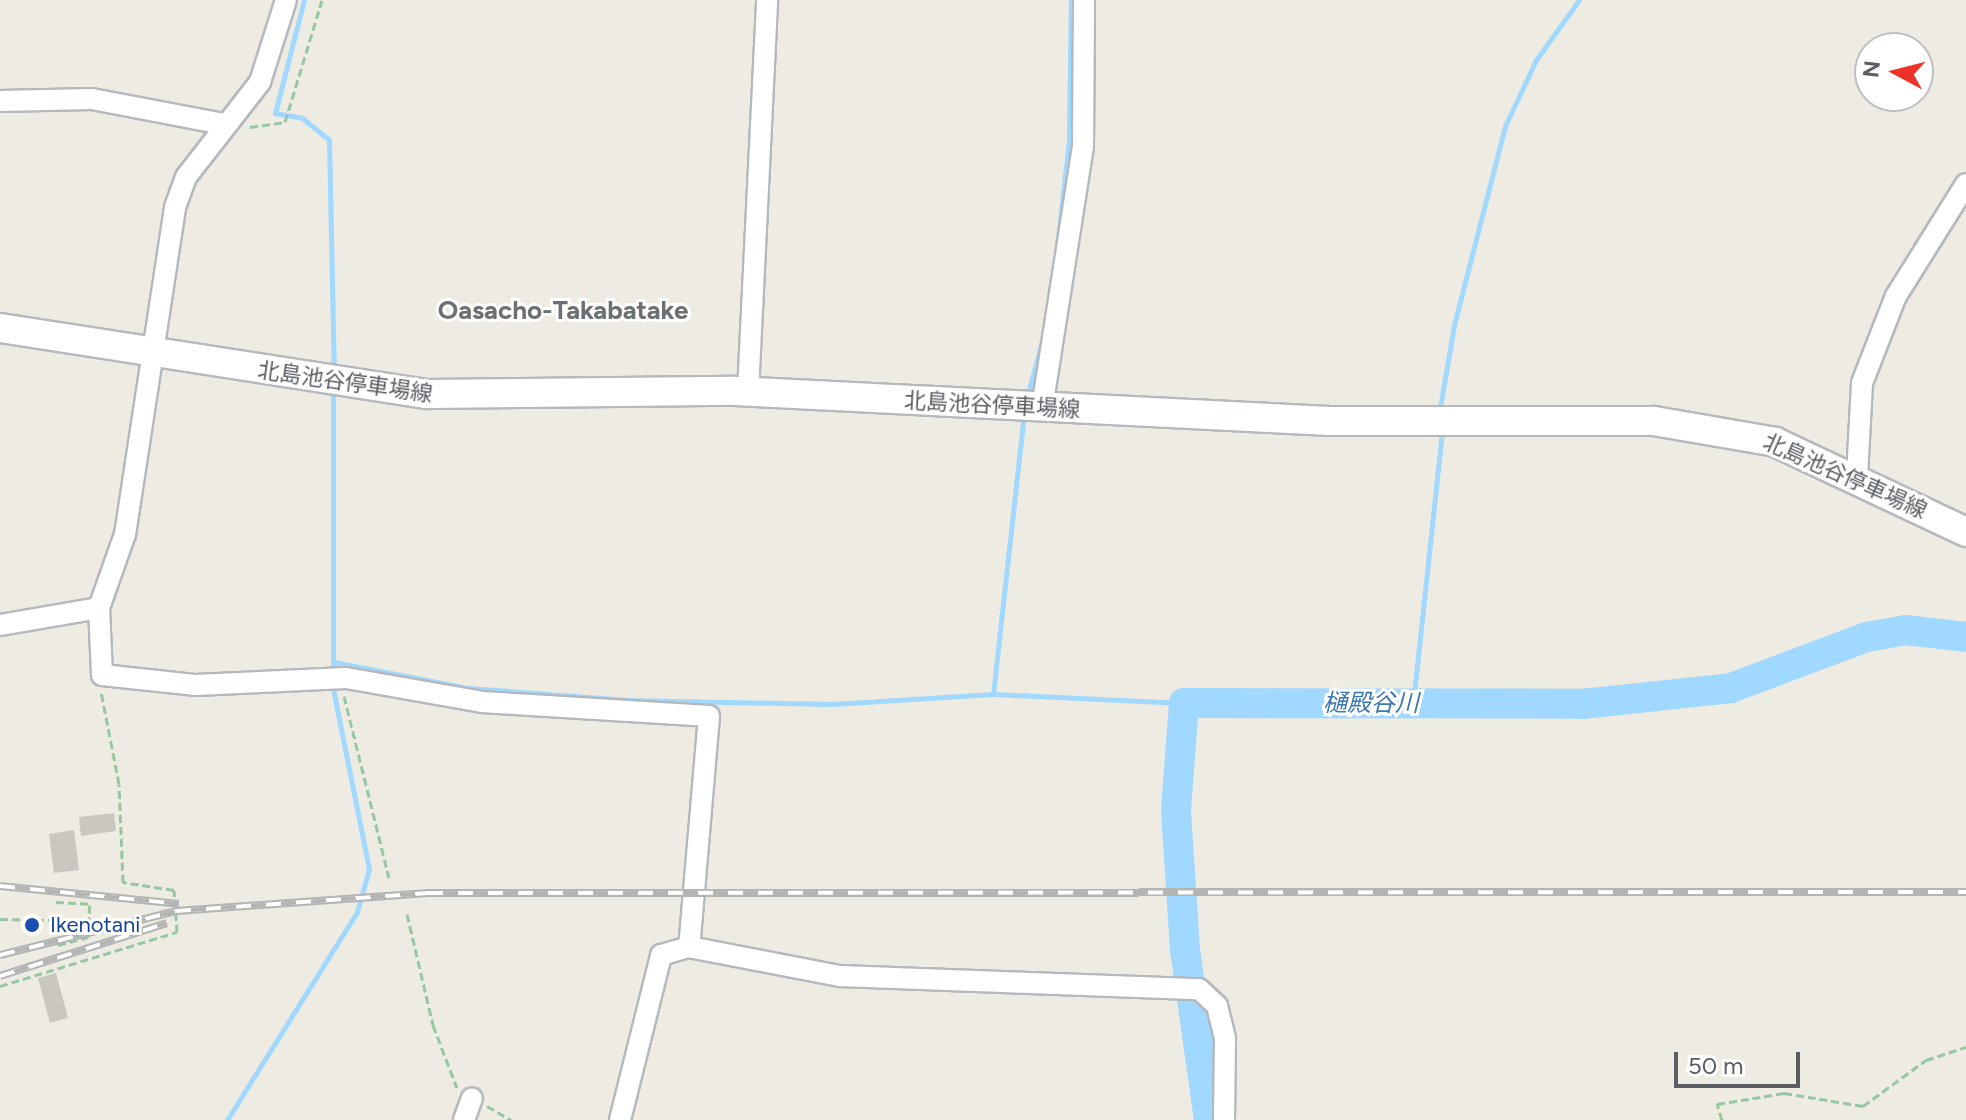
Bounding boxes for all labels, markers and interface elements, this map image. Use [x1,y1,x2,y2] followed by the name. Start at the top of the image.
[1854,32,1934,112] north arrow
[1857,59,1886,79] text: N
[438,295,688,327] district label: Oasacho-Takabatake
[256,357,434,407] street label: 北島池谷停車場線
[903,387,1081,423] street label: 北島池谷停車場線
[1759,428,1931,524] street label: 北島池谷停車場線
[1323,689,1419,717] water label: 樋殿谷川
[50,912,140,938] place label: Ikenotani
[21,914,43,936] marker: Ikenotani
[1678,1036,1804,1086] scale bar
[1688,1051,1744,1080] text: 50 m

